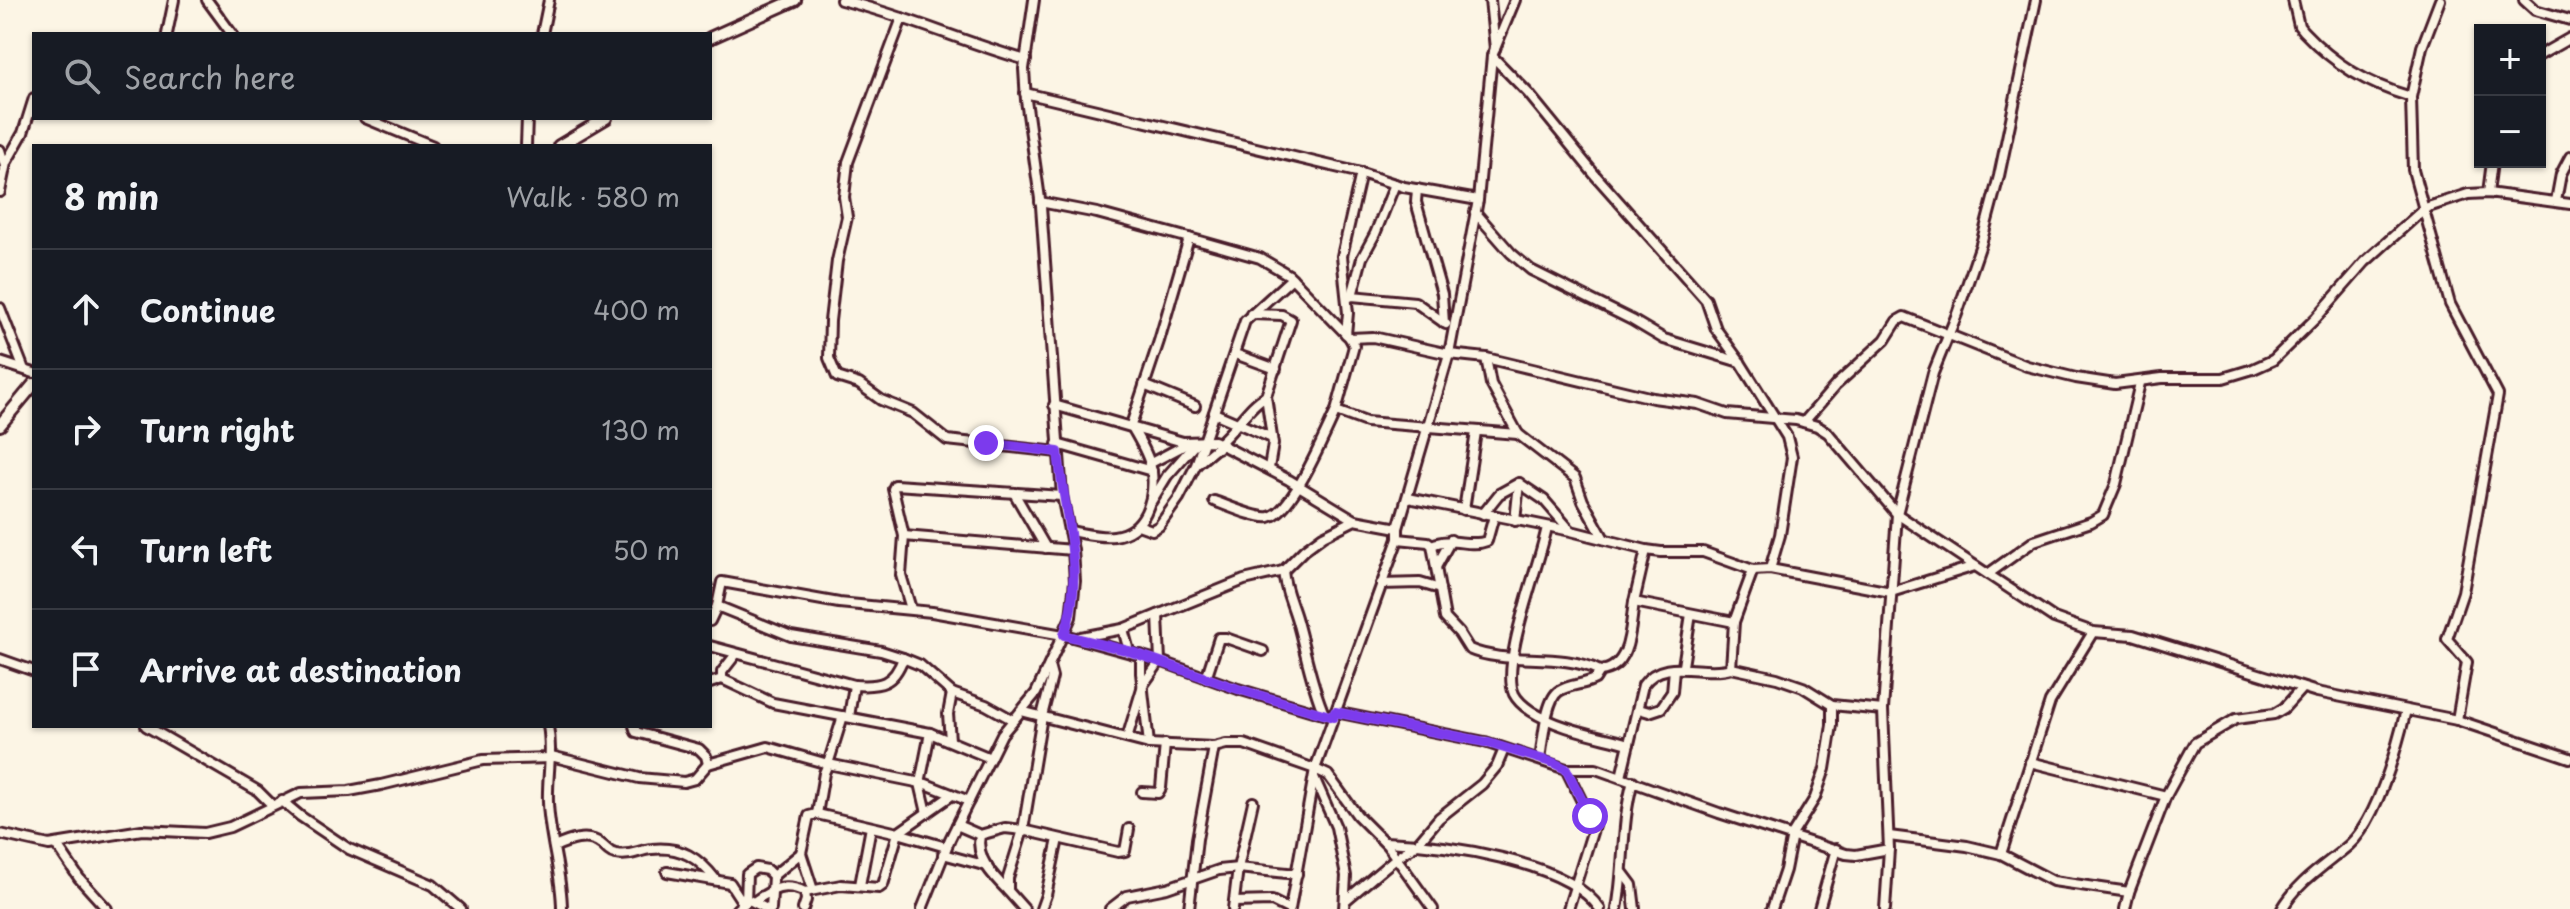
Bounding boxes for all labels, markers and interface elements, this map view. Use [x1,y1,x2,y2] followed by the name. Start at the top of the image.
[2474,24,2546,168] map controls
[2474,24,2546,96] button: +
[32,32,712,120] search box
[60,54,104,98] icon: search
[124,54,296,99] text: Search here
[2474,96,2546,168] button: −
[64,170,159,222] text: 8 min
[506,177,680,216] text: Walk · 580 m
[64,287,108,331] icon: ahead
[140,287,275,332] text: Continue
[593,290,680,329] text: 400 m
[64,407,108,451] icon: right
[140,407,295,452] text: Turn right
[601,410,680,449] text: 130 m
[968,425,1004,461] route end
[64,527,108,571] icon: left
[140,527,272,572] text: Turn left
[613,530,680,569] text: 50 m
[64,647,108,691] icon: arrive
[140,647,462,692] text: Arrive at destination
[1572,798,1608,834] route start

